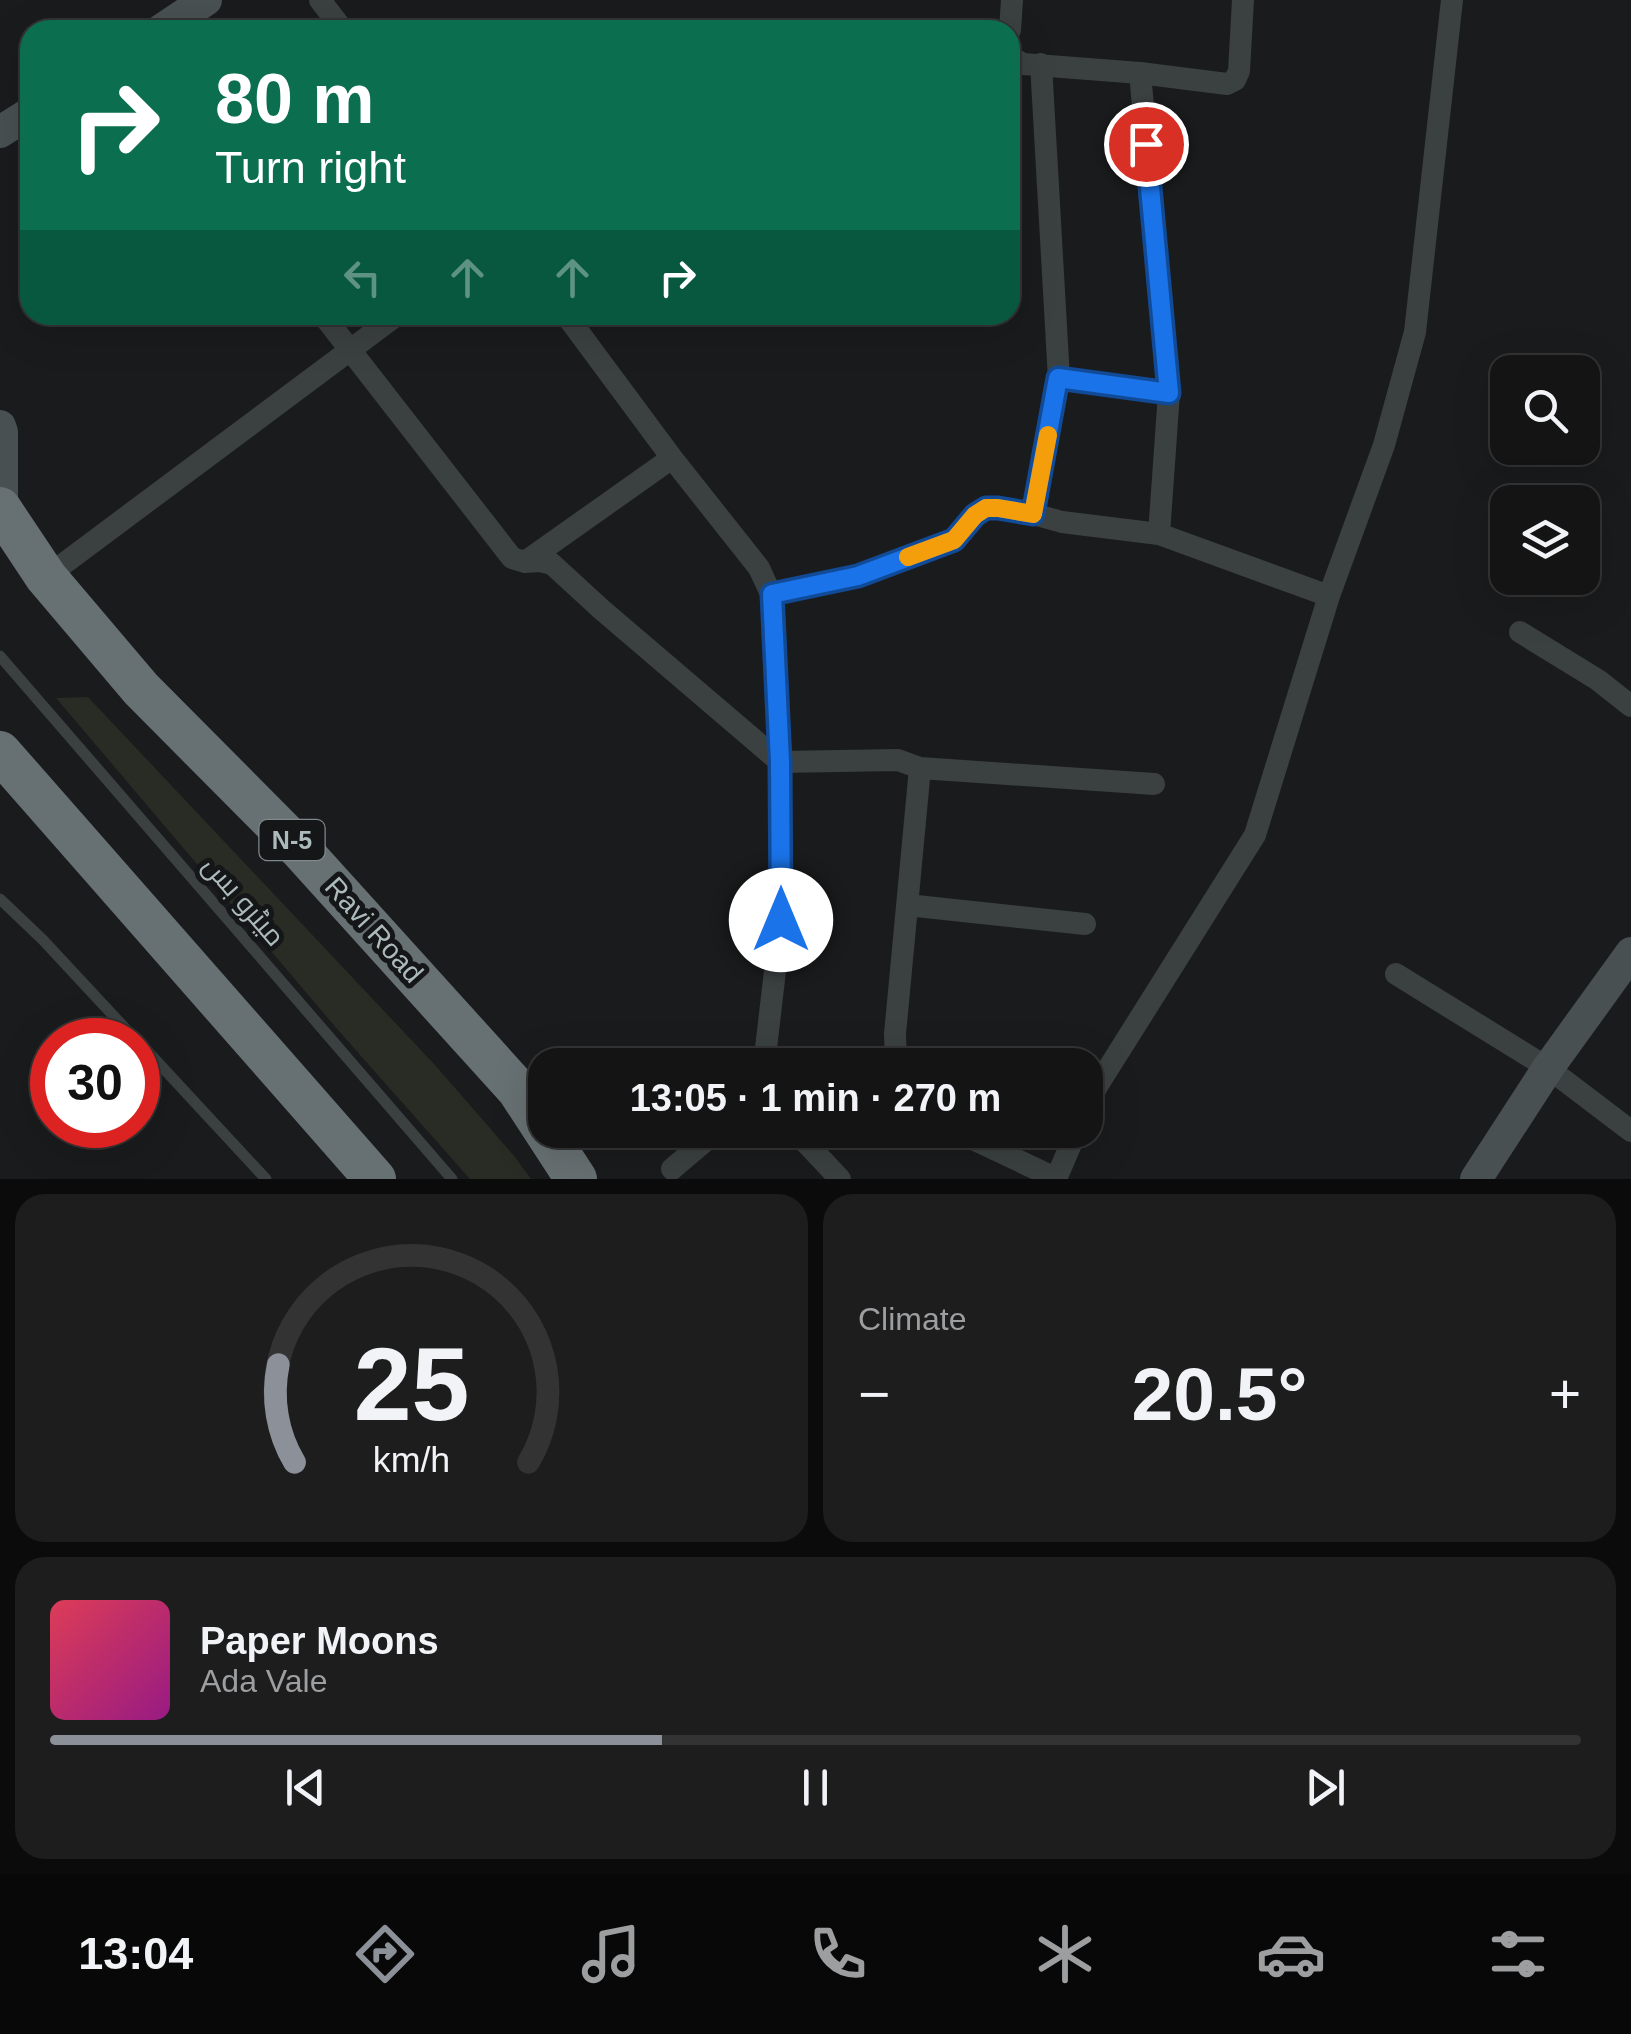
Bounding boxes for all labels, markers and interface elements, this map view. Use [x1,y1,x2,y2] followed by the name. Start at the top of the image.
[50,60,180,190] icon: right
[215,60,375,138] text: 80 m
[1104,102,1189,187] pin
[1119,117,1174,172] icon: arrive
[215,142,406,193] text: Turn right
[335,250,390,305] icon: left
[440,250,495,305] icon: ahead
[545,250,600,305] icon: ahead
[650,250,705,305] icon: right
[1490,355,1600,595] map controls
[1490,355,1600,465] button: search
[1490,485,1600,595] button: layers
[260,820,324,860] road number: N-5
[196,850,291,953] street label: میٹرو بس
[729,868,833,972] position arrow
[319,871,429,989] street label: Ravi Road
[30,1018,160,1148] speed limit sign: 30
[630,1077,1001,1119] text: 13:05 · 1 min · 270 m
[858,1301,966,1337] text: Climate
[354,1326,469,1442] text: 25
[1132,1352,1307,1436] text: 20.5°
[858,1363,890,1425] text: −
[1549,1363,1581,1425] text: +
[373,1440,450,1480] text: km/h
[200,1620,439,1662] text: Paper Moons
[200,1663,328,1699] text: Ada Vale
[278,1760,333,1815] icon: previous
[788,1760,843,1815] icon: pause
[1298,1760,1353,1815] icon: next
[350,1919,420,1989] icon: directions
[576,1919,646,1989] icon: music
[803,1919,873,1989] icon: phone
[1030,1919,1100,1989] icon: climate
[1256,1919,1326,1989] icon: car
[1483,1919,1553,1989] icon: filters
[78,1928,193,1979] text: 13:04

